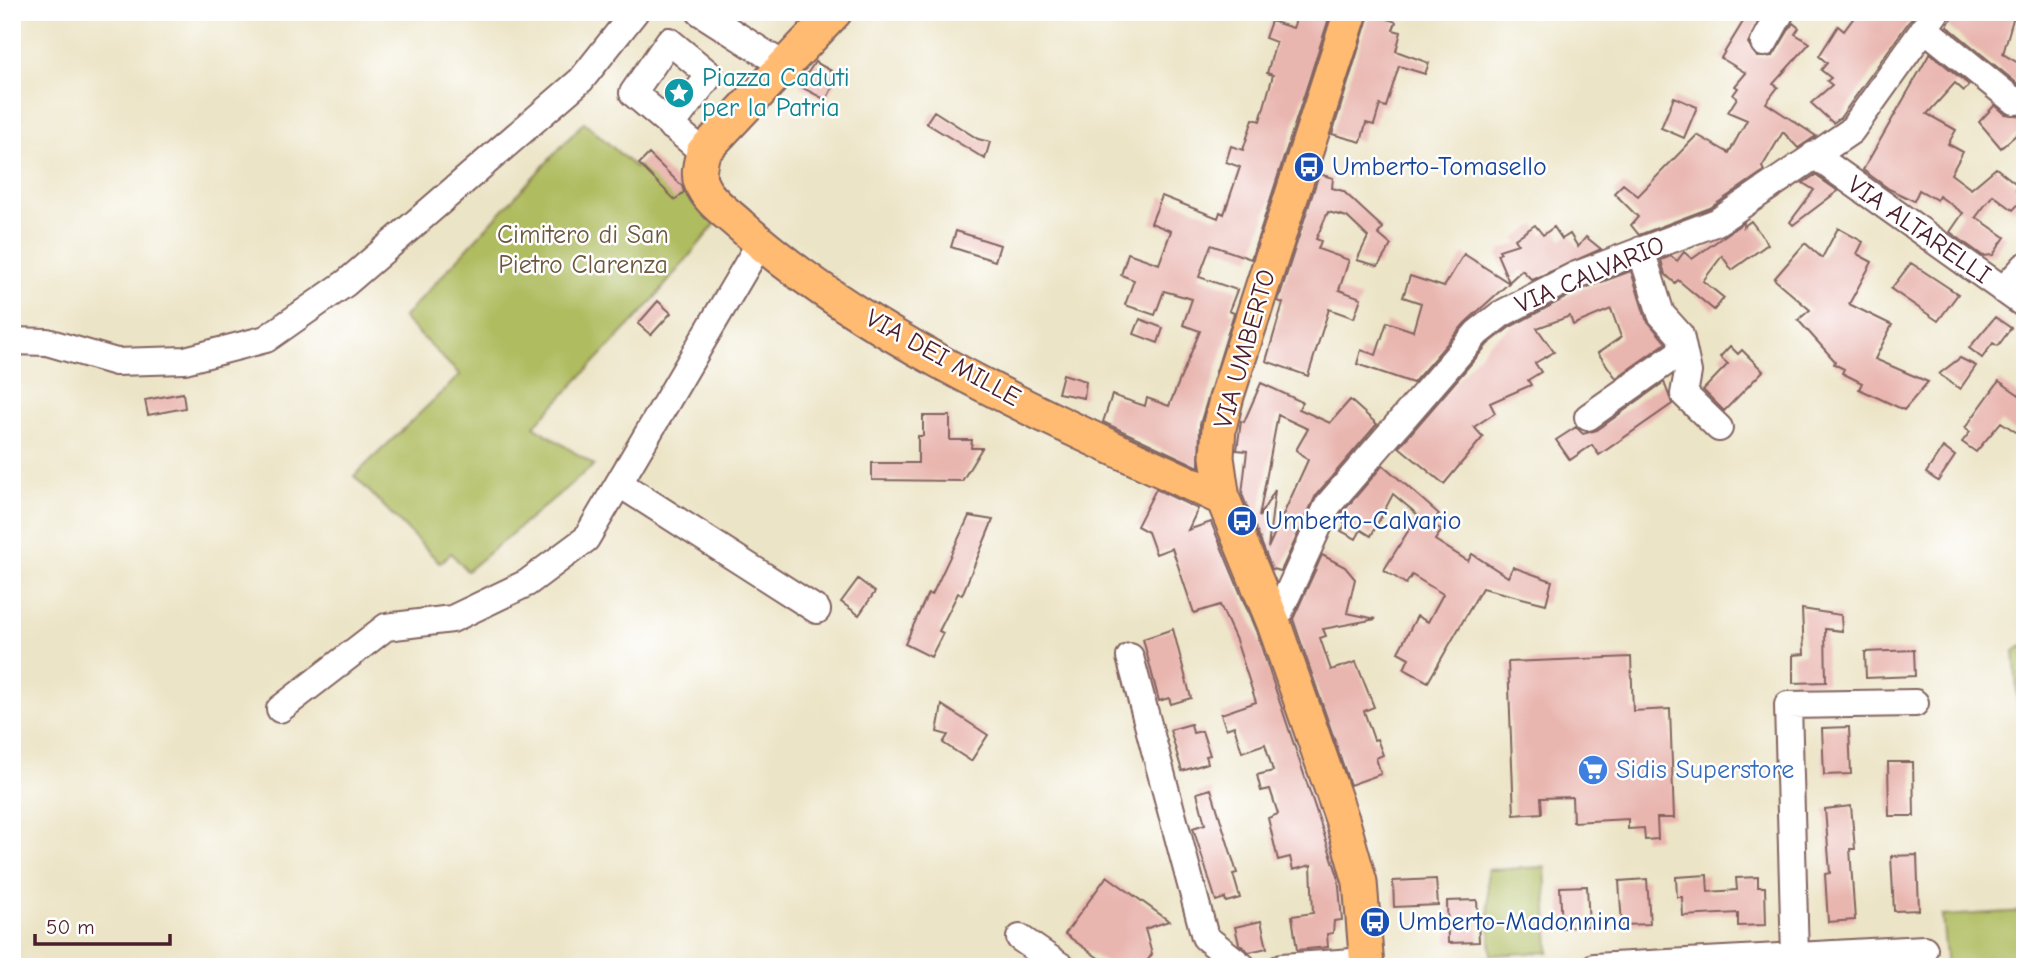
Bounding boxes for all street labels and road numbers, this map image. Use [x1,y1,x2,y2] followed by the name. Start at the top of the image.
[1842,170,1996,290] street label: VIA ALTARELLI
[1511,230,1669,320] street label: VIA CALVARIO
[1208,266,1282,432] street label: VIA UMBERTO
[860,303,1026,413] street label: VIA DEI MILLE

